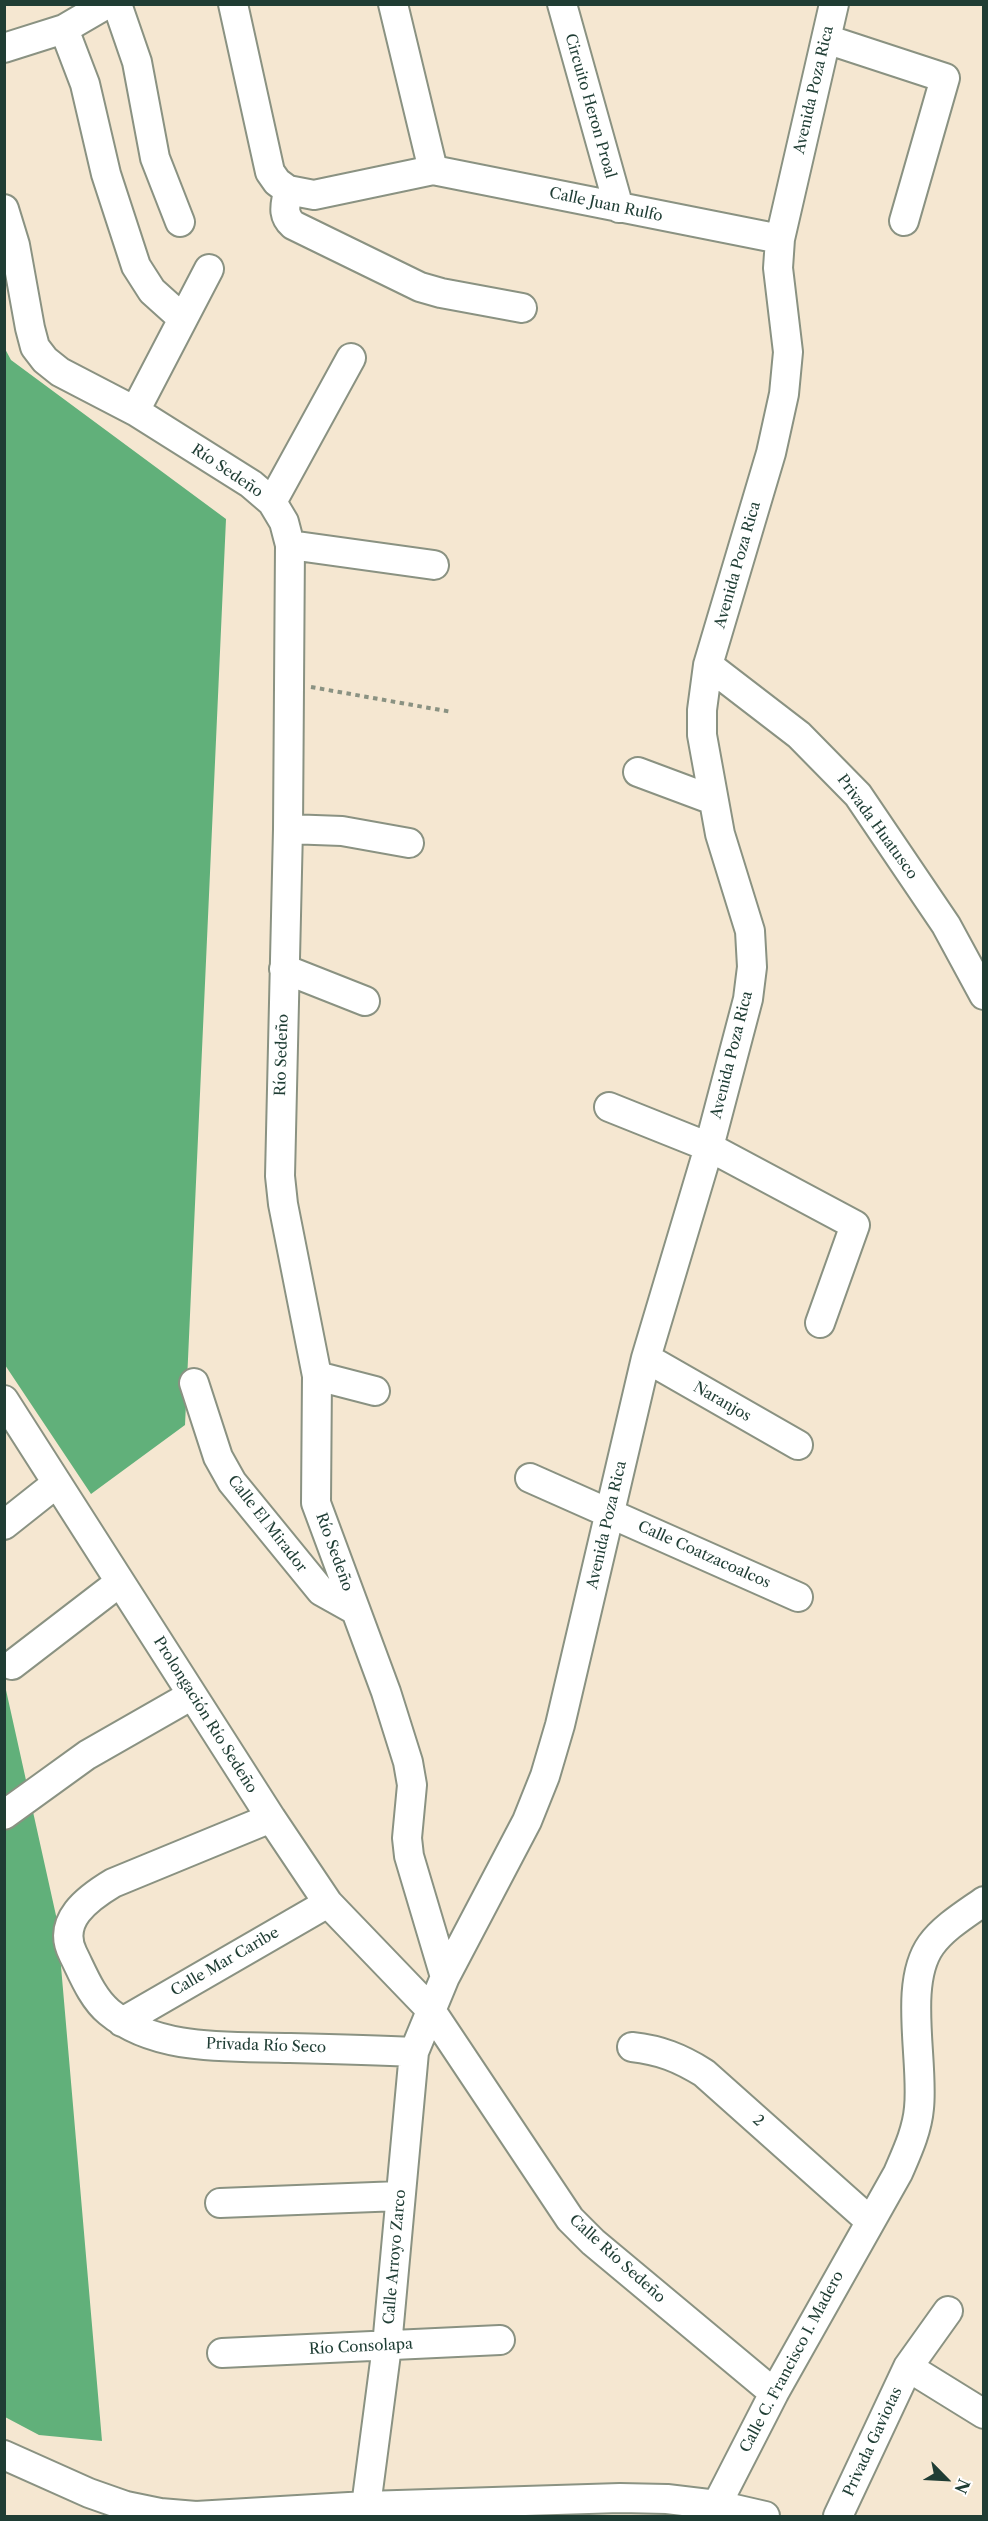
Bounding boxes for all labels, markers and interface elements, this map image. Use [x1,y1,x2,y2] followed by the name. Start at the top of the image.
[790,24,838,156] street label: Avenida Poza Rica
[561,32,619,180] street label: Circuito Heron Proal
[548,184,664,226] street label: Calle Juan Rulfo
[188,441,266,501] street label: Río Sedeño
[711,500,765,630] street label: Avenida Poza Rica
[833,771,921,883] street label: Privada Huatusco
[707,989,757,1121] street label: Avenida Poza Rica
[272,1014,292,1096] street label: Río Sedeño
[690,1378,754,1426] street label: Naranjos
[583,1459,631,1591] street label: Avenida Poza Rica
[224,1472,310,1576] street label: Calle El Mirador
[312,1510,356,1594] street label: Río Sedeño
[635,1518,773,1592] street label: Calle Coatzacoalcos
[149,1633,261,1797] street label: Prolongación Río Sedeño
[168,1924,282,2000] street label: Calle Mar Caribe
[205,2035,327,2057] street label: Privada Río Seco
[749,2111,767,2131] street label: 2
[380,2189,410,2325] street label: Calle Arroyo Zarco
[565,2211,669,2307] street label: Calle Río Sedeño
[736,2268,848,2456] street label: Calle C. Francisco I. Madero
[309,2335,413,2359] street label: Río Consolapa
[840,2384,906,2500] street label: Privada Gaviotas
[916,2449,976,2509] north arrow
[950,2476,974,2497] text: N

